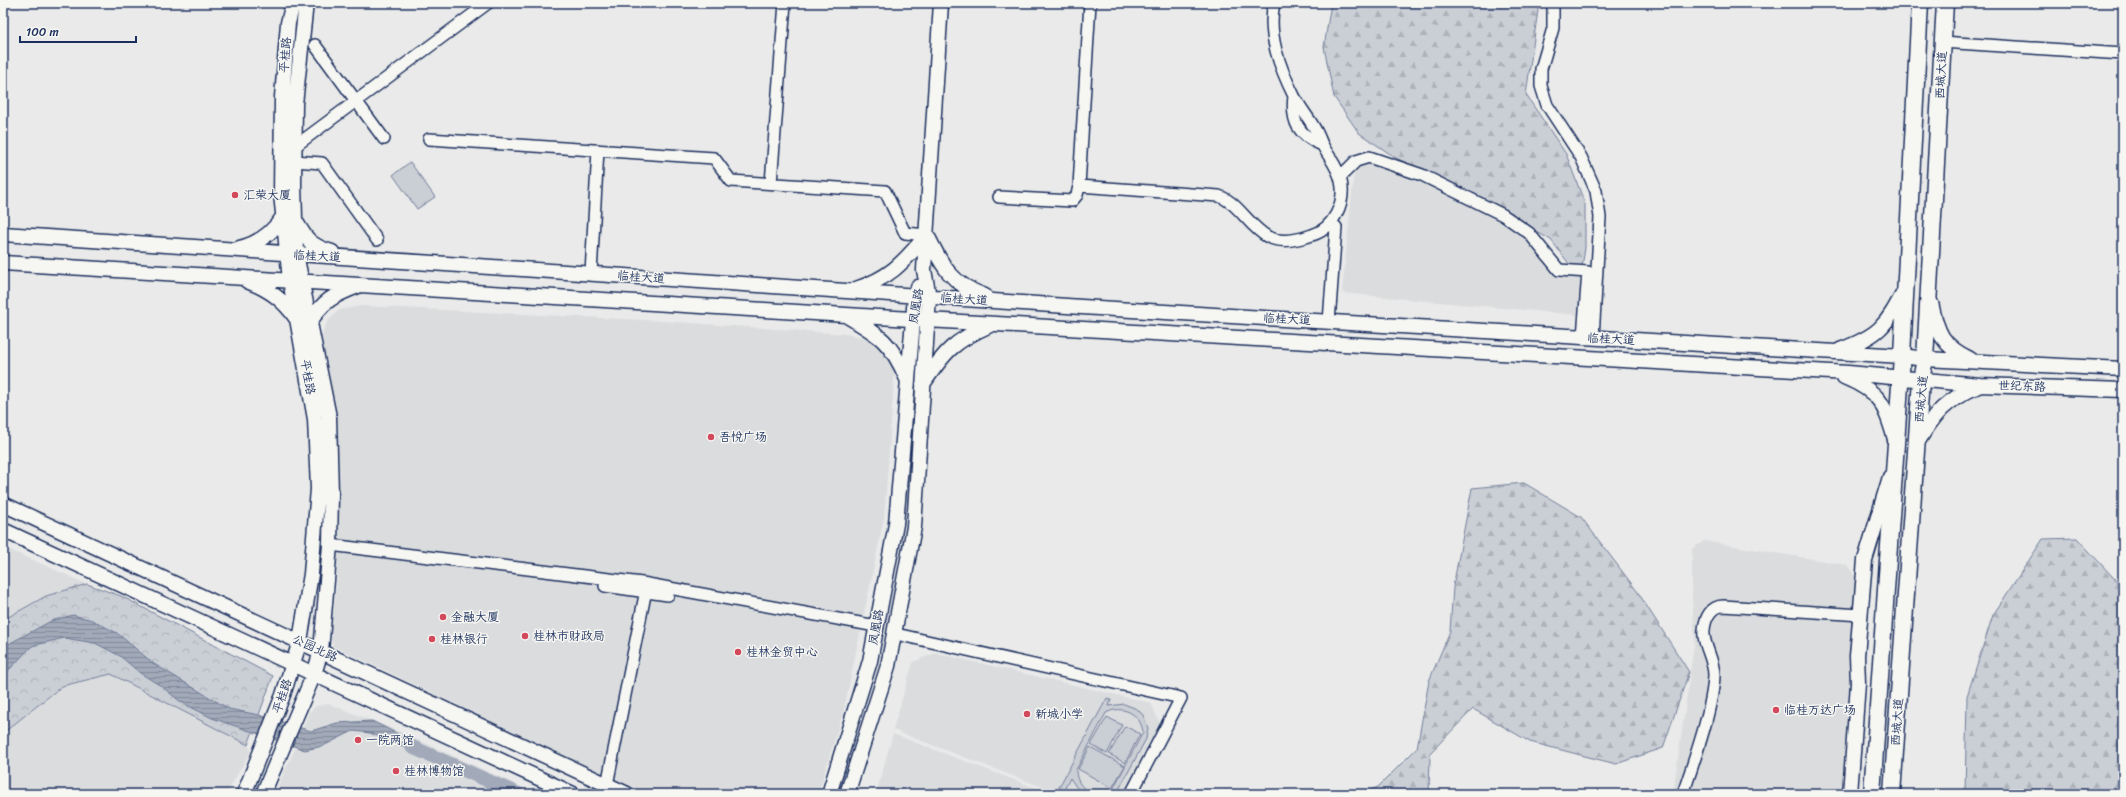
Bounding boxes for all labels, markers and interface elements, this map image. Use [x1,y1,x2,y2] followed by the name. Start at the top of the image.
[20,18,136,44] scale bar
[26,21,59,43] text: 100 m
[272,36,298,74] street label: 平桂路
[1929,50,1953,100] street label: 西城大道
[243,184,291,206] place label: 汇荣大厦
[230,190,240,200] marker: 汇荣大厦
[292,244,342,268] street label: 临桂大道
[616,264,666,290] street label: 临桂大道
[902,286,930,326] street label: 凤凰路
[939,286,989,312] street label: 临桂大道
[1262,307,1312,331] street label: 临桂大道
[1586,327,1636,351] street label: 临桂大道
[294,357,322,397] street label: 平桂路
[1908,374,1934,424] street label: 西城大道
[1998,374,2046,398] street label: 世纪东路
[719,426,767,448] place label: 吾悦广场
[706,432,716,442] marker: 吾悦广场
[451,606,499,628] place label: 金融大厦
[862,607,890,647] street label: 凤凰路
[438,612,448,622] marker: 金融大厦
[533,625,605,647] place label: 桂林市财政局
[289,628,341,668] street label: 公园北路
[440,628,488,650] place label: 桂林银行
[520,631,530,641] marker: 桂林市财政局
[427,634,437,644] marker: 桂林银行
[746,641,818,663] place label: 桂林金贸中心
[733,647,743,657] marker: 桂林金贸中心
[266,675,298,717] street label: 平桂路
[1884,697,1910,747] street label: 西城大道
[1784,699,1856,721] place label: 临桂万达广场
[1035,703,1083,725] place label: 新城小学
[1771,705,1781,715] marker: 临桂万达广场
[1022,709,1032,719] marker: 新城小学
[366,729,414,751] place label: 一院两馆
[353,735,363,745] marker: 一院两馆
[404,760,464,782] place label: 桂林博物馆
[391,766,401,776] marker: 桂林博物馆

